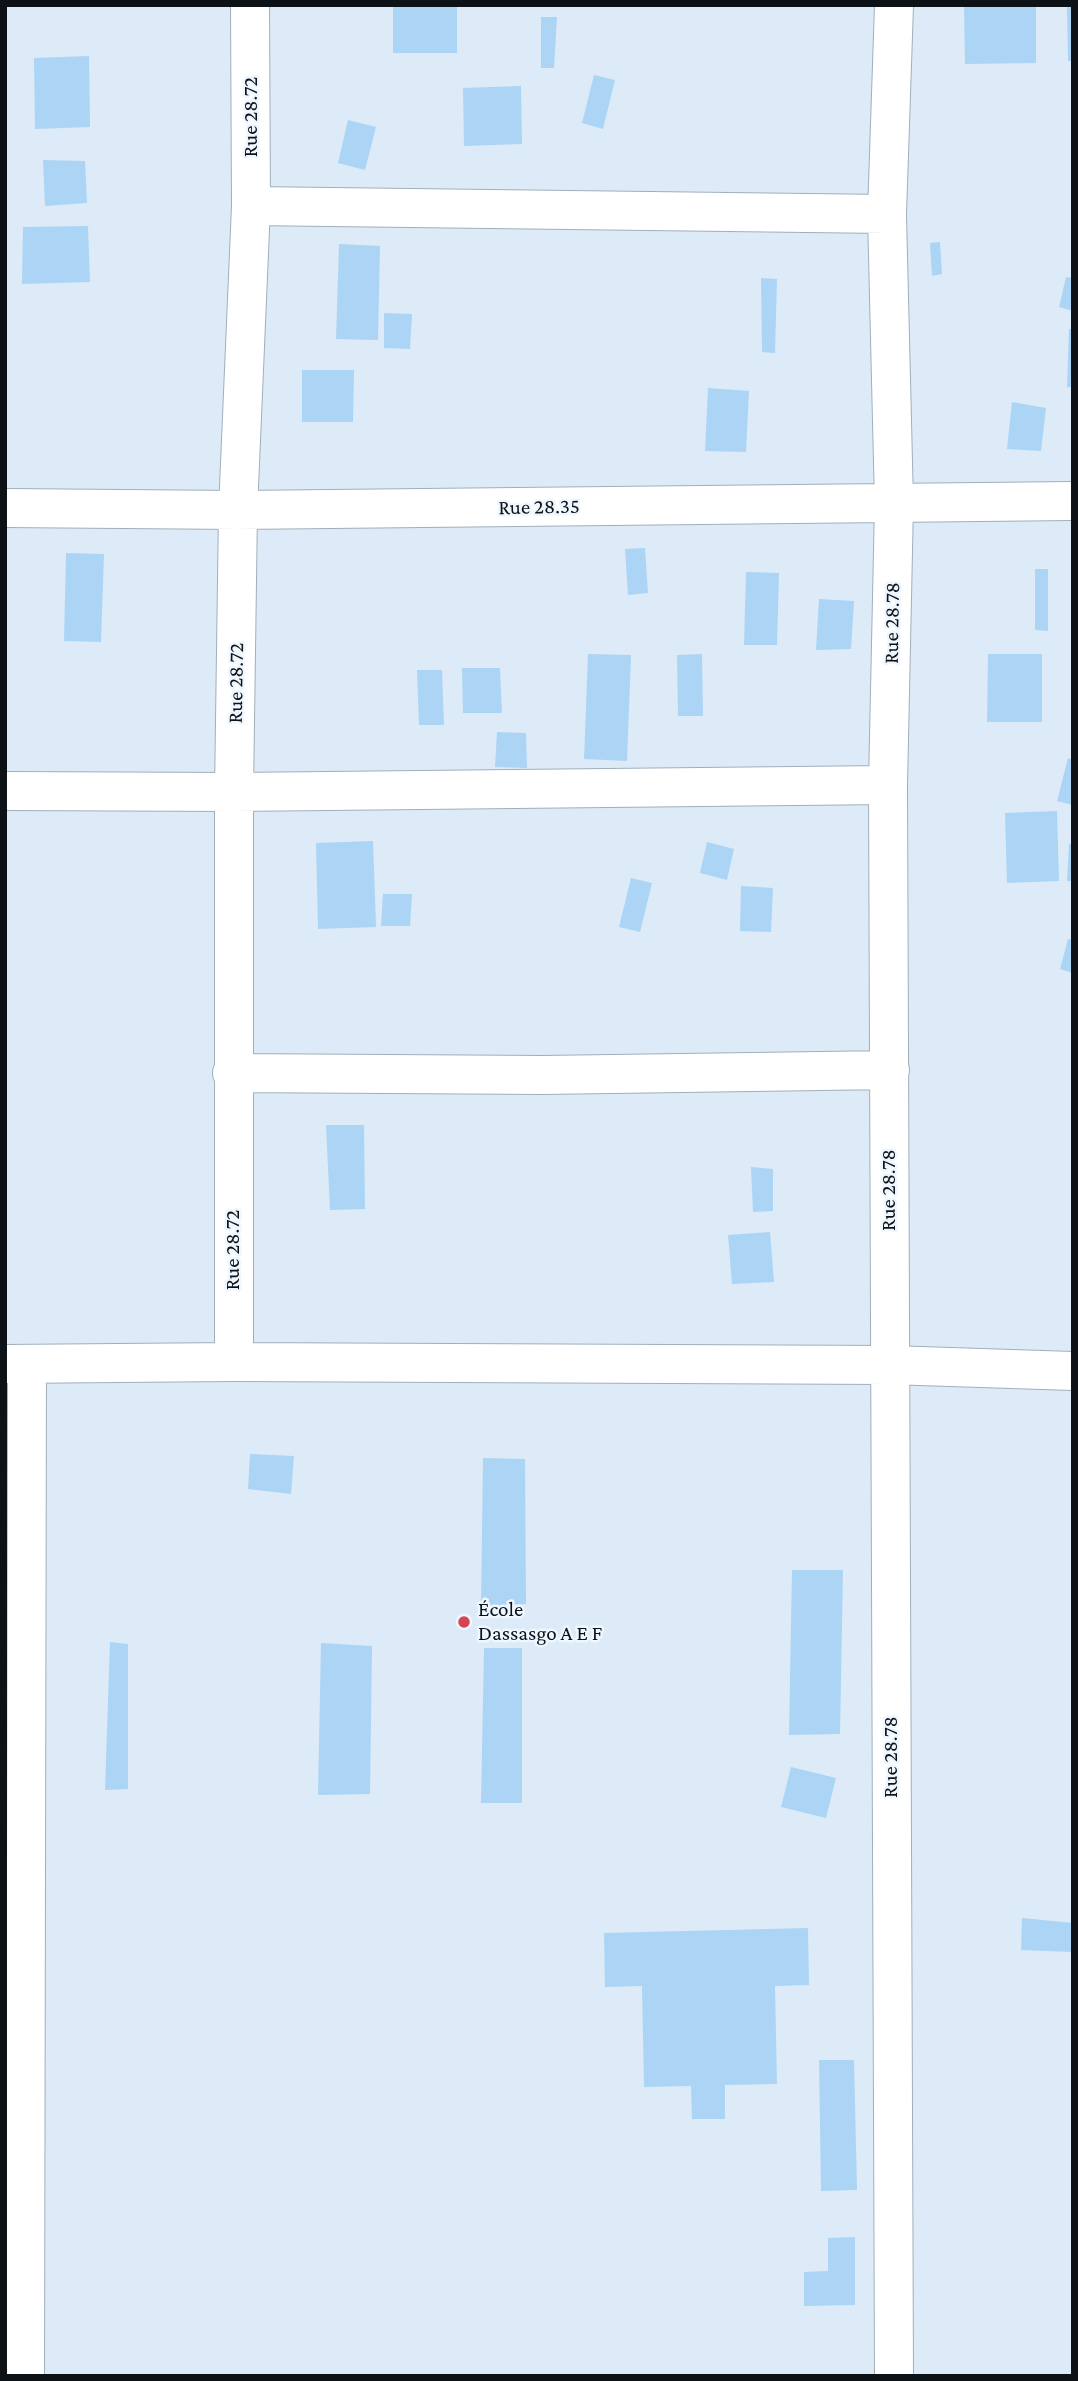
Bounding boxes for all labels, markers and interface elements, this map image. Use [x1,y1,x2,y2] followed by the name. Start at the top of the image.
[238,77,264,157] street label: Rue 28.72
[498,494,580,520] street label: Rue 28.35
[879,582,905,664] street label: Rue 28.78
[223,642,249,724] street label: Rue 28.72
[876,1149,902,1231] street label: Rue 28.78
[220,1210,246,1290] street label: Rue 28.72
[478,1597,602,1647] place label: École Dassasgo A E F
[456,1614,472,1630] marker: École Dassasgo A E F
[878,1716,904,1798] street label: Rue 28.78

